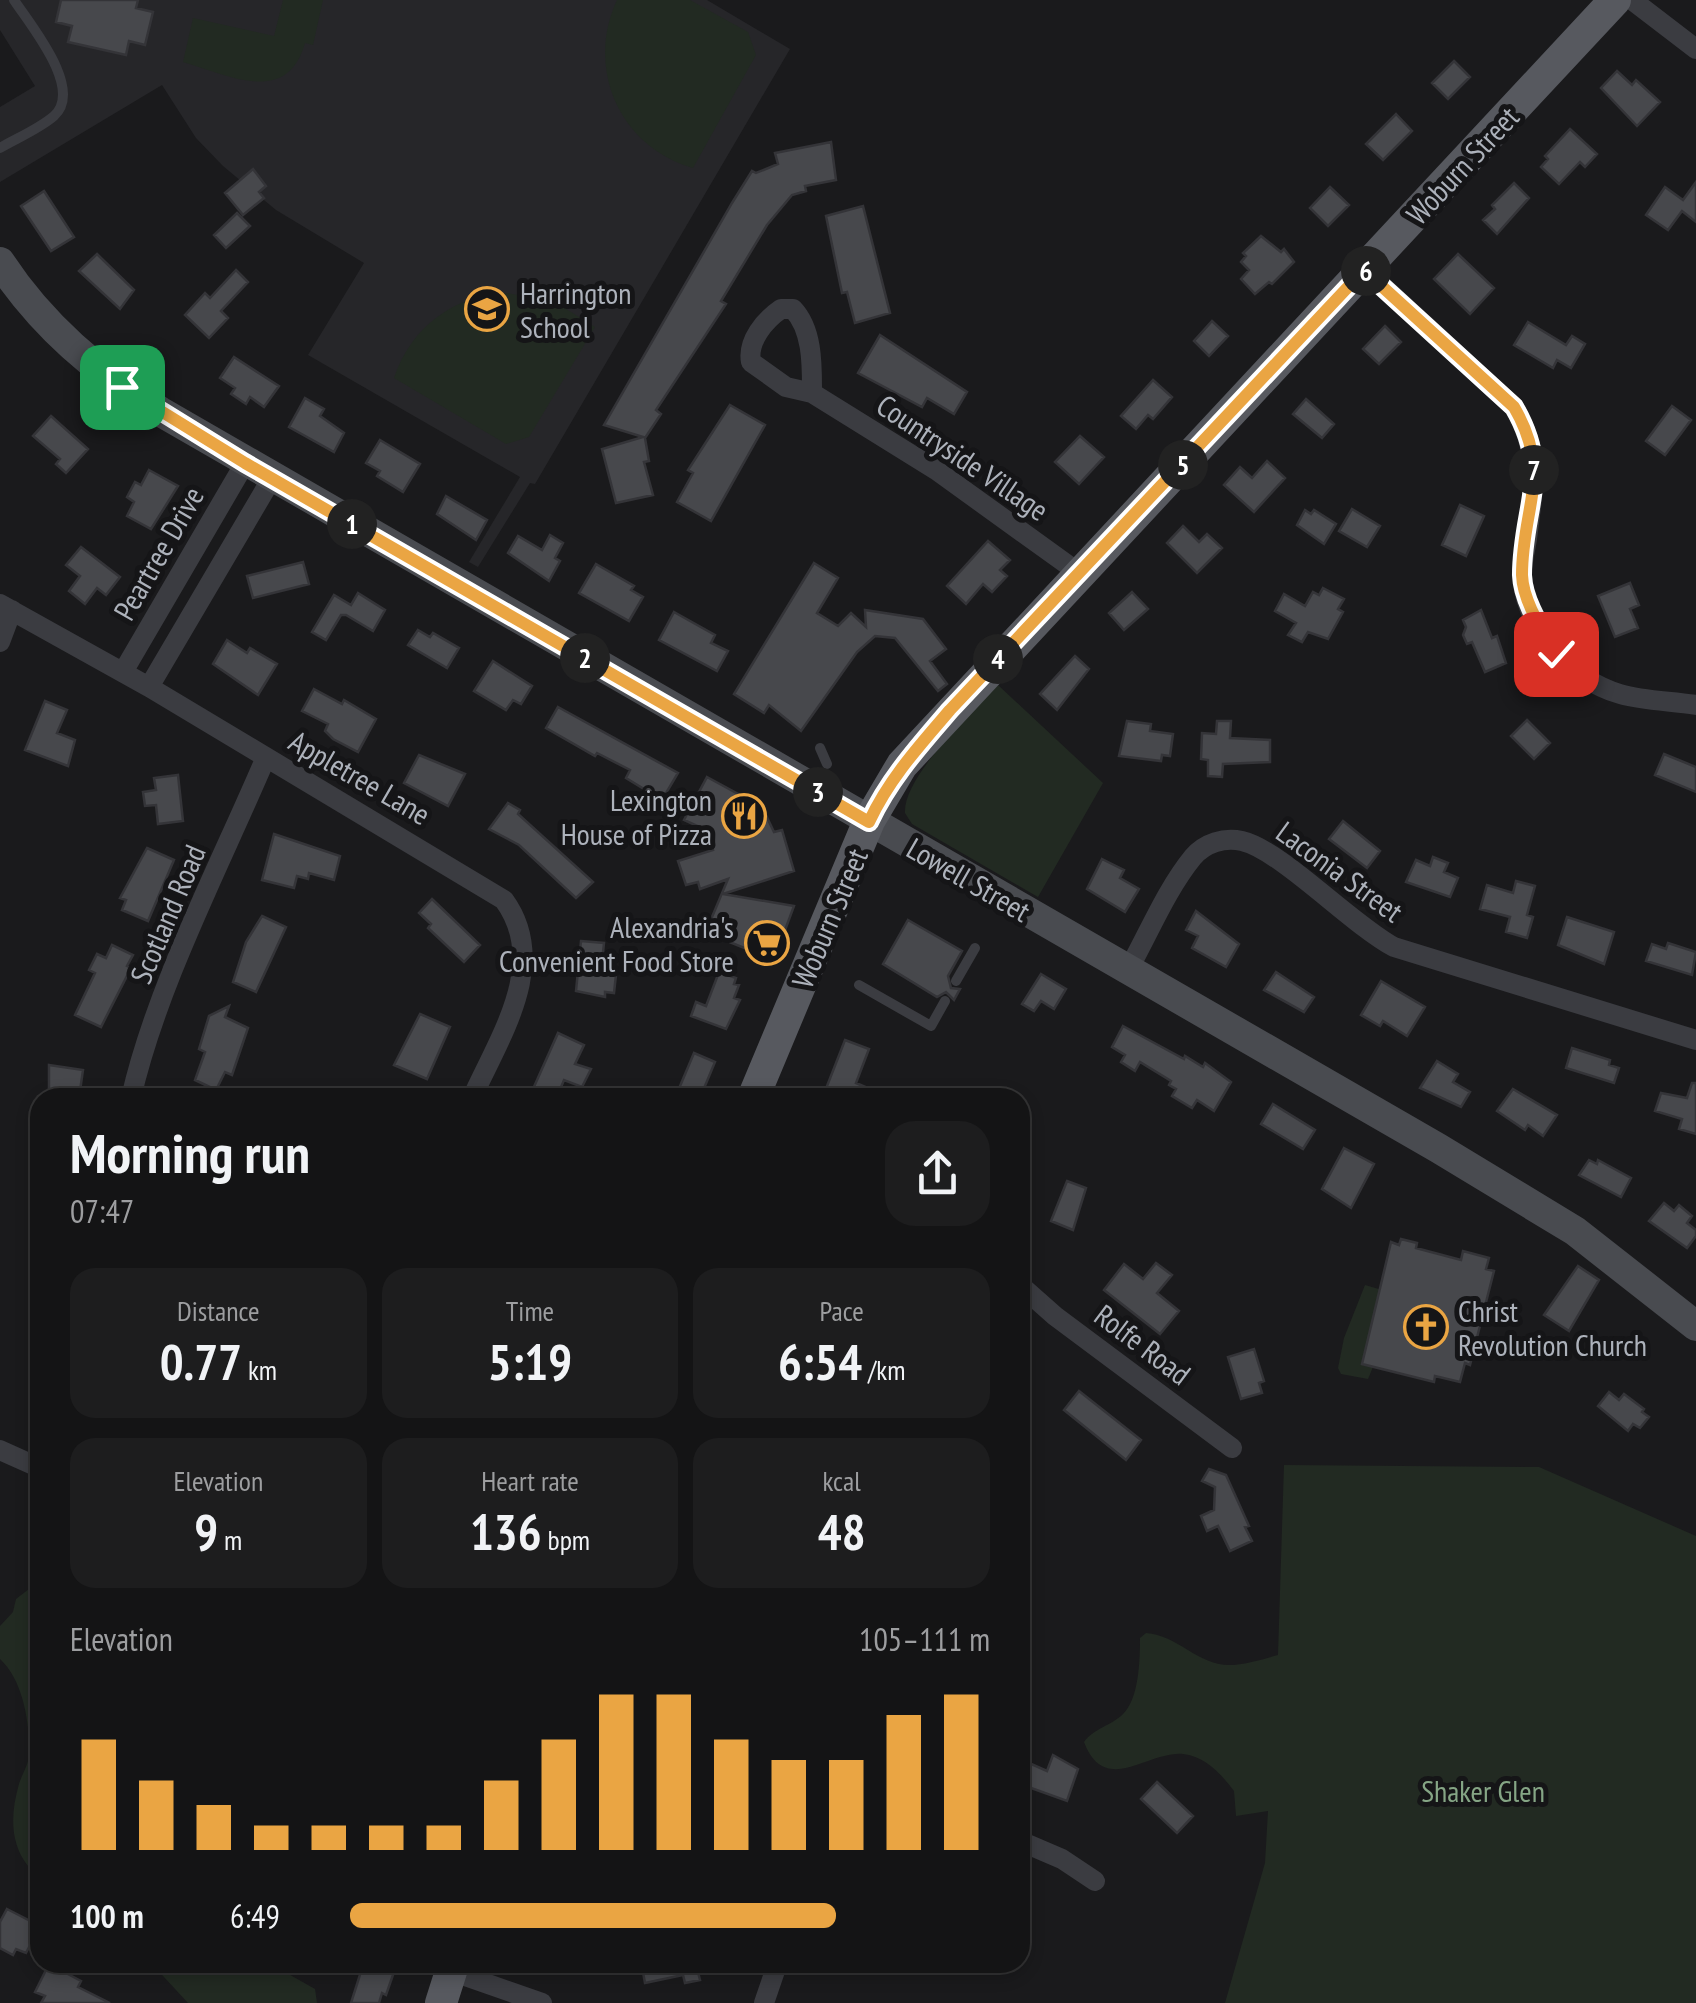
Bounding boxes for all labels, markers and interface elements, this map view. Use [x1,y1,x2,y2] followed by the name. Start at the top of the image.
[1397,97,1527,232] street label: Woburn Street
[1341,246,1391,296] pin: 6
[1359,252,1373,289] text: 6
[520,273,631,346] place label: Harrington School
[464,286,510,332] school or university icon: Harrington School
[80,345,165,430] pin
[95,360,150,415] icon: arrive
[870,385,1056,529] street label: Countryside Village
[1158,440,1208,490] pin: 5
[1509,445,1559,495] pin: 7
[1176,446,1190,483] text: 5
[1527,451,1541,488] text: 7
[104,479,212,627] street label: Peartree Drive
[327,499,377,549] pin: 1
[345,505,359,542] text: 1
[1514,612,1599,697] pin
[1529,627,1584,682] icon: check
[560,633,610,683] pin: 2
[973,634,1023,684] pin: 4
[578,639,592,676] text: 2
[991,640,1005,677] text: 4
[282,721,438,833] street label: Appletree Lane
[793,767,843,817] pin: 3
[811,773,825,810] text: 3
[561,780,712,853] place label: Lexington House of Pizza
[721,793,767,839] restaurant icon: Lexington House of Pizza
[1269,812,1412,931] street label: Laconia Street
[900,828,1038,930] street label: Lowell Street
[120,839,214,989] street label: Scotland Road
[782,842,876,994] street label: Woburn Street
[499,907,734,980] place label: Alexandria's Convenient Food Store
[744,920,790,966] supermarket icon: Alexandria's Convenient Food Store
[70,1117,310,1188] text: Morning run
[885,1121,990,1226] button: share
[70,1190,134,1232] text: 07:47
[1458,1291,1647,1364] place label: Christ Revolution Church
[177,1292,260,1329] text: Distance
[506,1292,554,1329] text: Time
[820,1292,864,1329] text: Pace
[1087,1295,1199,1393] street label: Rolfe Road
[1403,1304,1449,1350] church icon: Christ Revolution Church
[160,1329,242,1394] text: 0.77
[488,1329,572,1394] text: 5:19
[778,1329,862,1394] text: 6:54
[242,1351,277,1388] text: km
[862,1351,905,1388] text: /km
[173,1462,263,1499] text: Elevation
[481,1462,579,1499] text: Heart rate
[823,1462,861,1499] text: kcal
[194,1499,218,1564] text: 9
[470,1499,542,1564] text: 136
[818,1499,866,1564] text: 48
[218,1521,242,1558] text: m
[542,1521,590,1558] text: bpm
[70,1618,173,1660] text: Elevation
[859,1618,990,1660] text: 105–111 m
[1421,1771,1545,1810] park label: Shaker Glen
[70,1895,144,1937] text: 100 m
[230,1895,280,1937] text: 6:49

